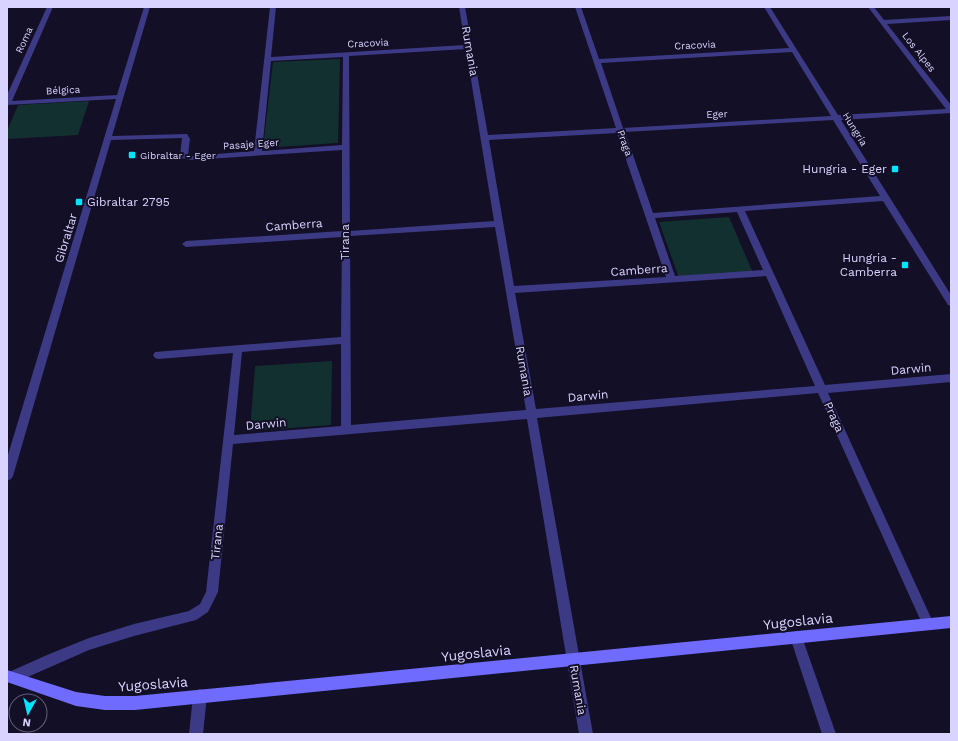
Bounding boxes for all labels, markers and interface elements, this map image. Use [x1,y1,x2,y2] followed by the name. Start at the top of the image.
[13,25,35,55] street label: Roma
[459,25,481,77] street label: Rumania
[900,30,938,74] street label: Los Alpes
[347,36,389,50] street label: Cracovia
[674,38,716,52] street label: Cracovia
[45,84,81,96] street label: Bélgica
[706,108,728,120] street label: Eger
[840,110,870,148] street label: Hungría
[615,129,635,158] street label: Praga
[223,137,279,151] street label: Pasaje Eger
[127,150,137,160] marker: Gibraltar - Eger
[140,150,216,161] place label: Gibraltar - Eger
[802,162,887,176] place label: Hungria - Eger
[890,164,900,174] marker: Hungria - Eger
[87,195,170,209] place label: Gibraltar 2795
[74,197,84,207] marker: Gibraltar 2795
[52,211,80,264] street label: Gibraltar
[265,216,323,234] street label: Camberra
[338,224,352,260] street label: Tirana
[840,251,897,279] place label: Hungria - Camberra
[900,260,910,270] marker: Hungria - Camberra
[610,261,668,279] street label: Camberra
[513,345,535,397] street label: Rumania
[890,360,932,378] street label: Darwin
[567,387,609,405] street label: Darwin
[821,400,847,435] street label: Praga
[245,415,287,433] street label: Darwin
[208,523,226,561] street label: Tirana
[762,609,834,633] street label: Yugoslavia
[440,641,512,665] street label: Yugoslavia
[567,664,589,716] street label: Rumania
[118,674,189,694] street label: Yugoslavia
[8,693,48,733] north arrow
[22,715,32,729] text: N

